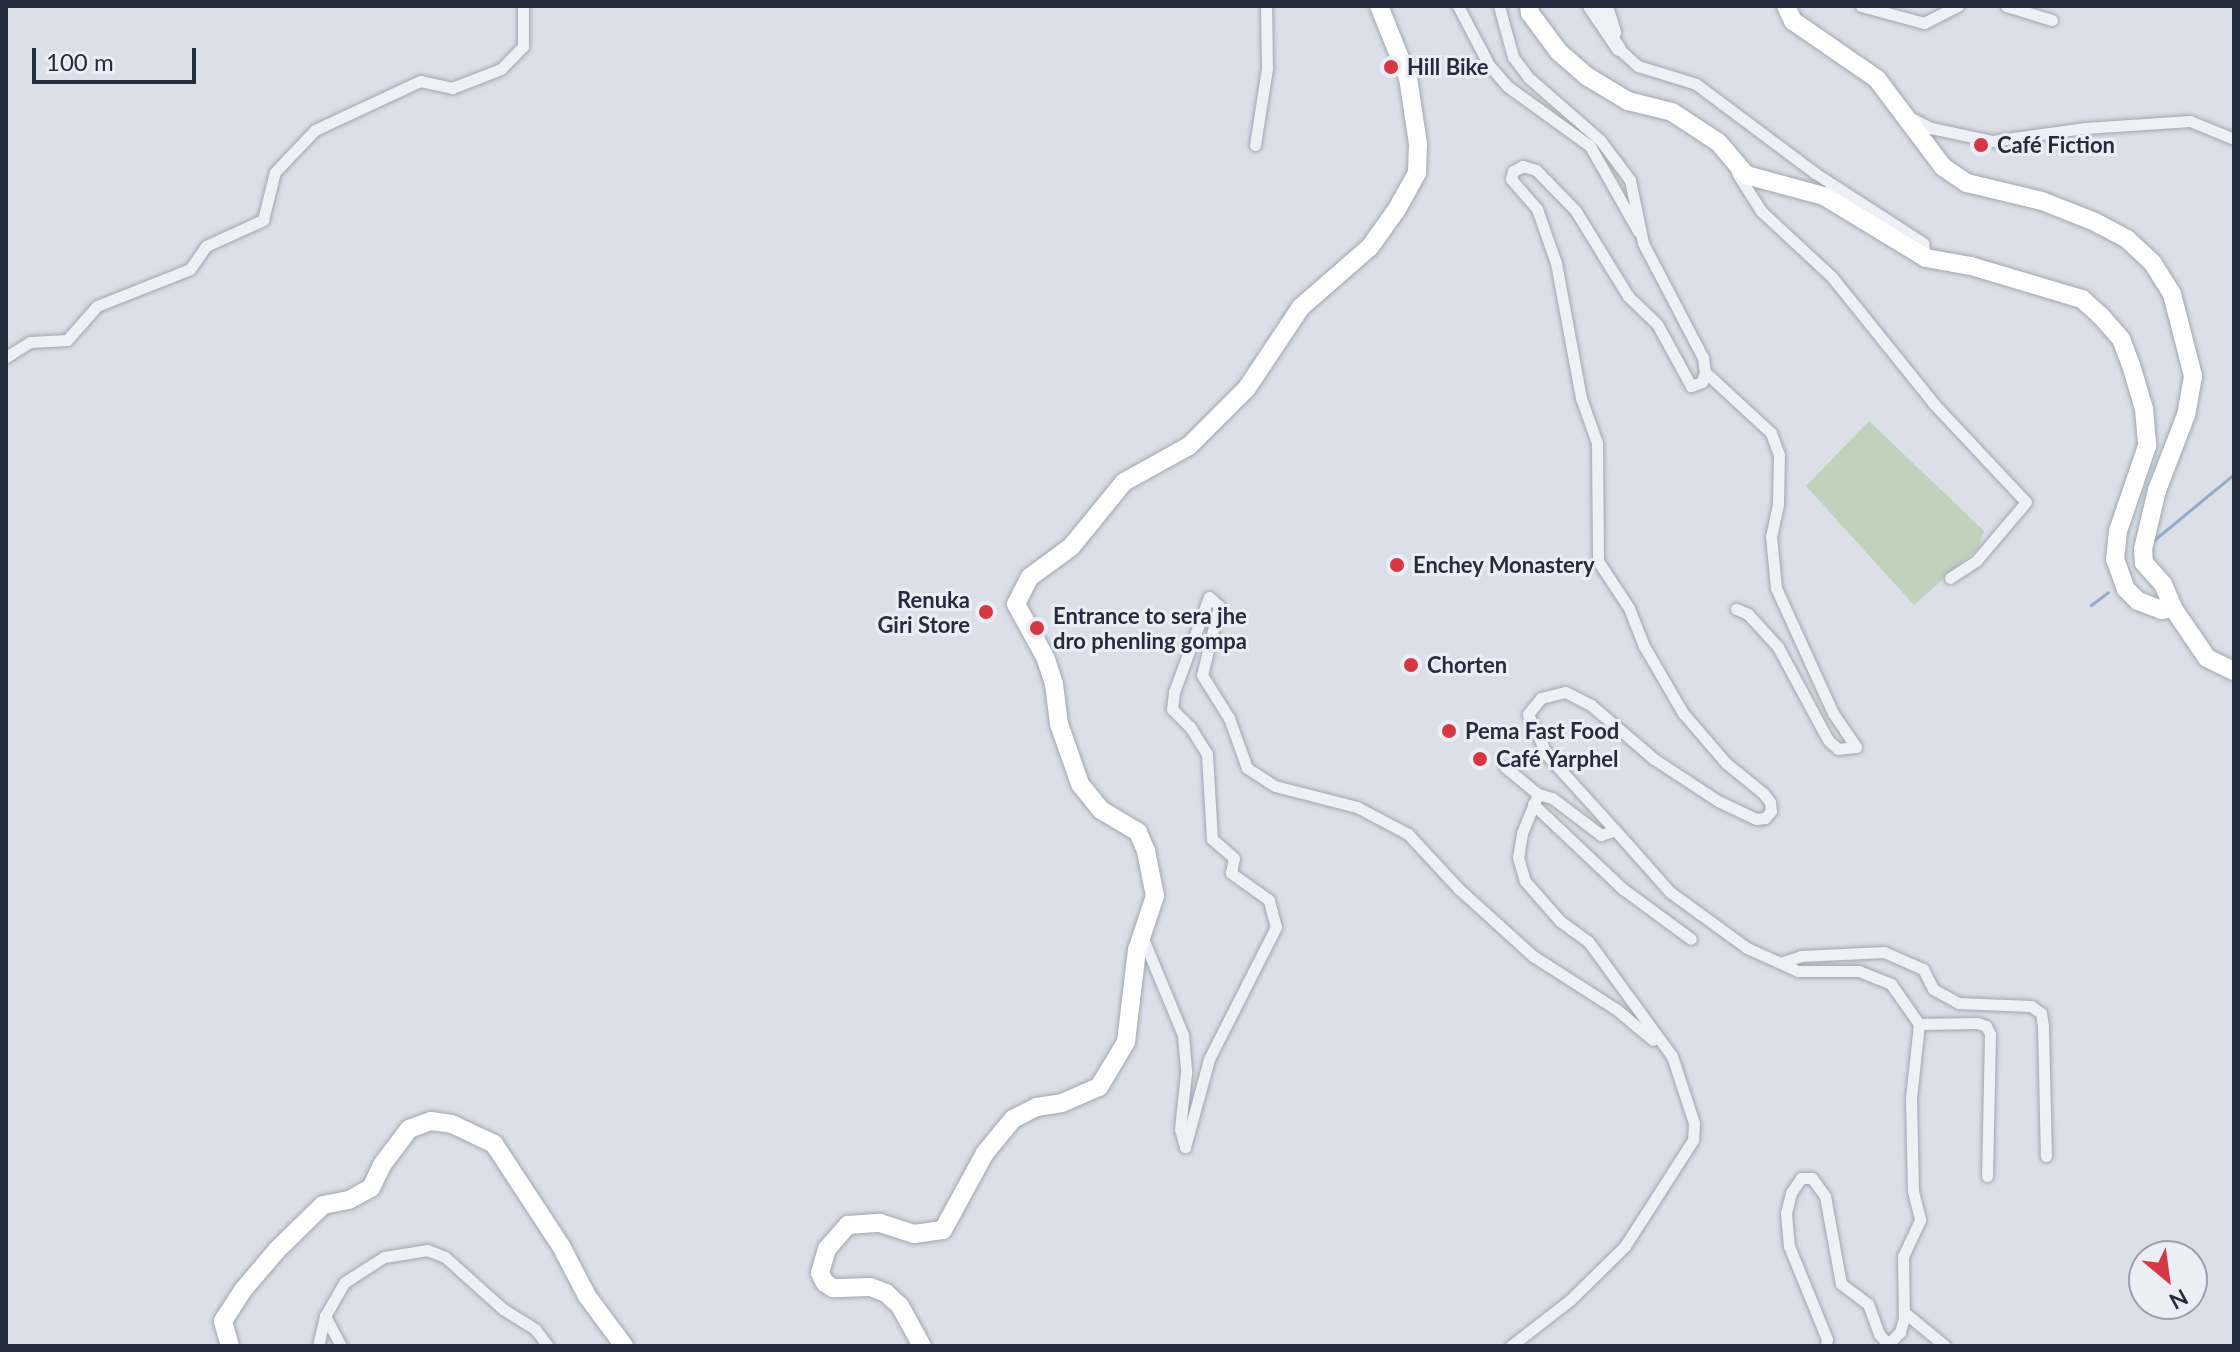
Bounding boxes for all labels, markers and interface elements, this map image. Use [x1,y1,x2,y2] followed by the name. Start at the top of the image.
[36,32,200,82] scale bar
[46,47,114,76] text: 100 m
[1407,54,1488,80] place label: Hill Bike
[1382,58,1400,76] marker: Hill Bike
[1997,132,2115,158] place label: Café Fiction
[1972,136,1990,154] marker: Café Fiction
[1413,552,1595,578] place label: Enchey Monastery
[1388,556,1406,574] marker: Enchey Monastery
[877,586,970,638] place label: Renuka Giri Store
[1053,602,1247,654] place label: Entrance to sera jhe dro phenling gompa
[977,603,995,621] marker: Renuka Giri Store
[1028,619,1046,637] marker: Entrance to sera jhe dro phenling gompa
[1427,652,1507,678] place label: Chorten
[1402,656,1420,674] marker: Chorten
[1465,718,1619,744] place label: Pema Fast Food
[1440,722,1458,740] marker: Pema Fast Food
[1496,746,1619,772] place label: Café Yarphel
[1471,750,1489,768] marker: Café Yarphel
[2128,1240,2208,1320] north arrow
[2165,1284,2193,1316] text: N

